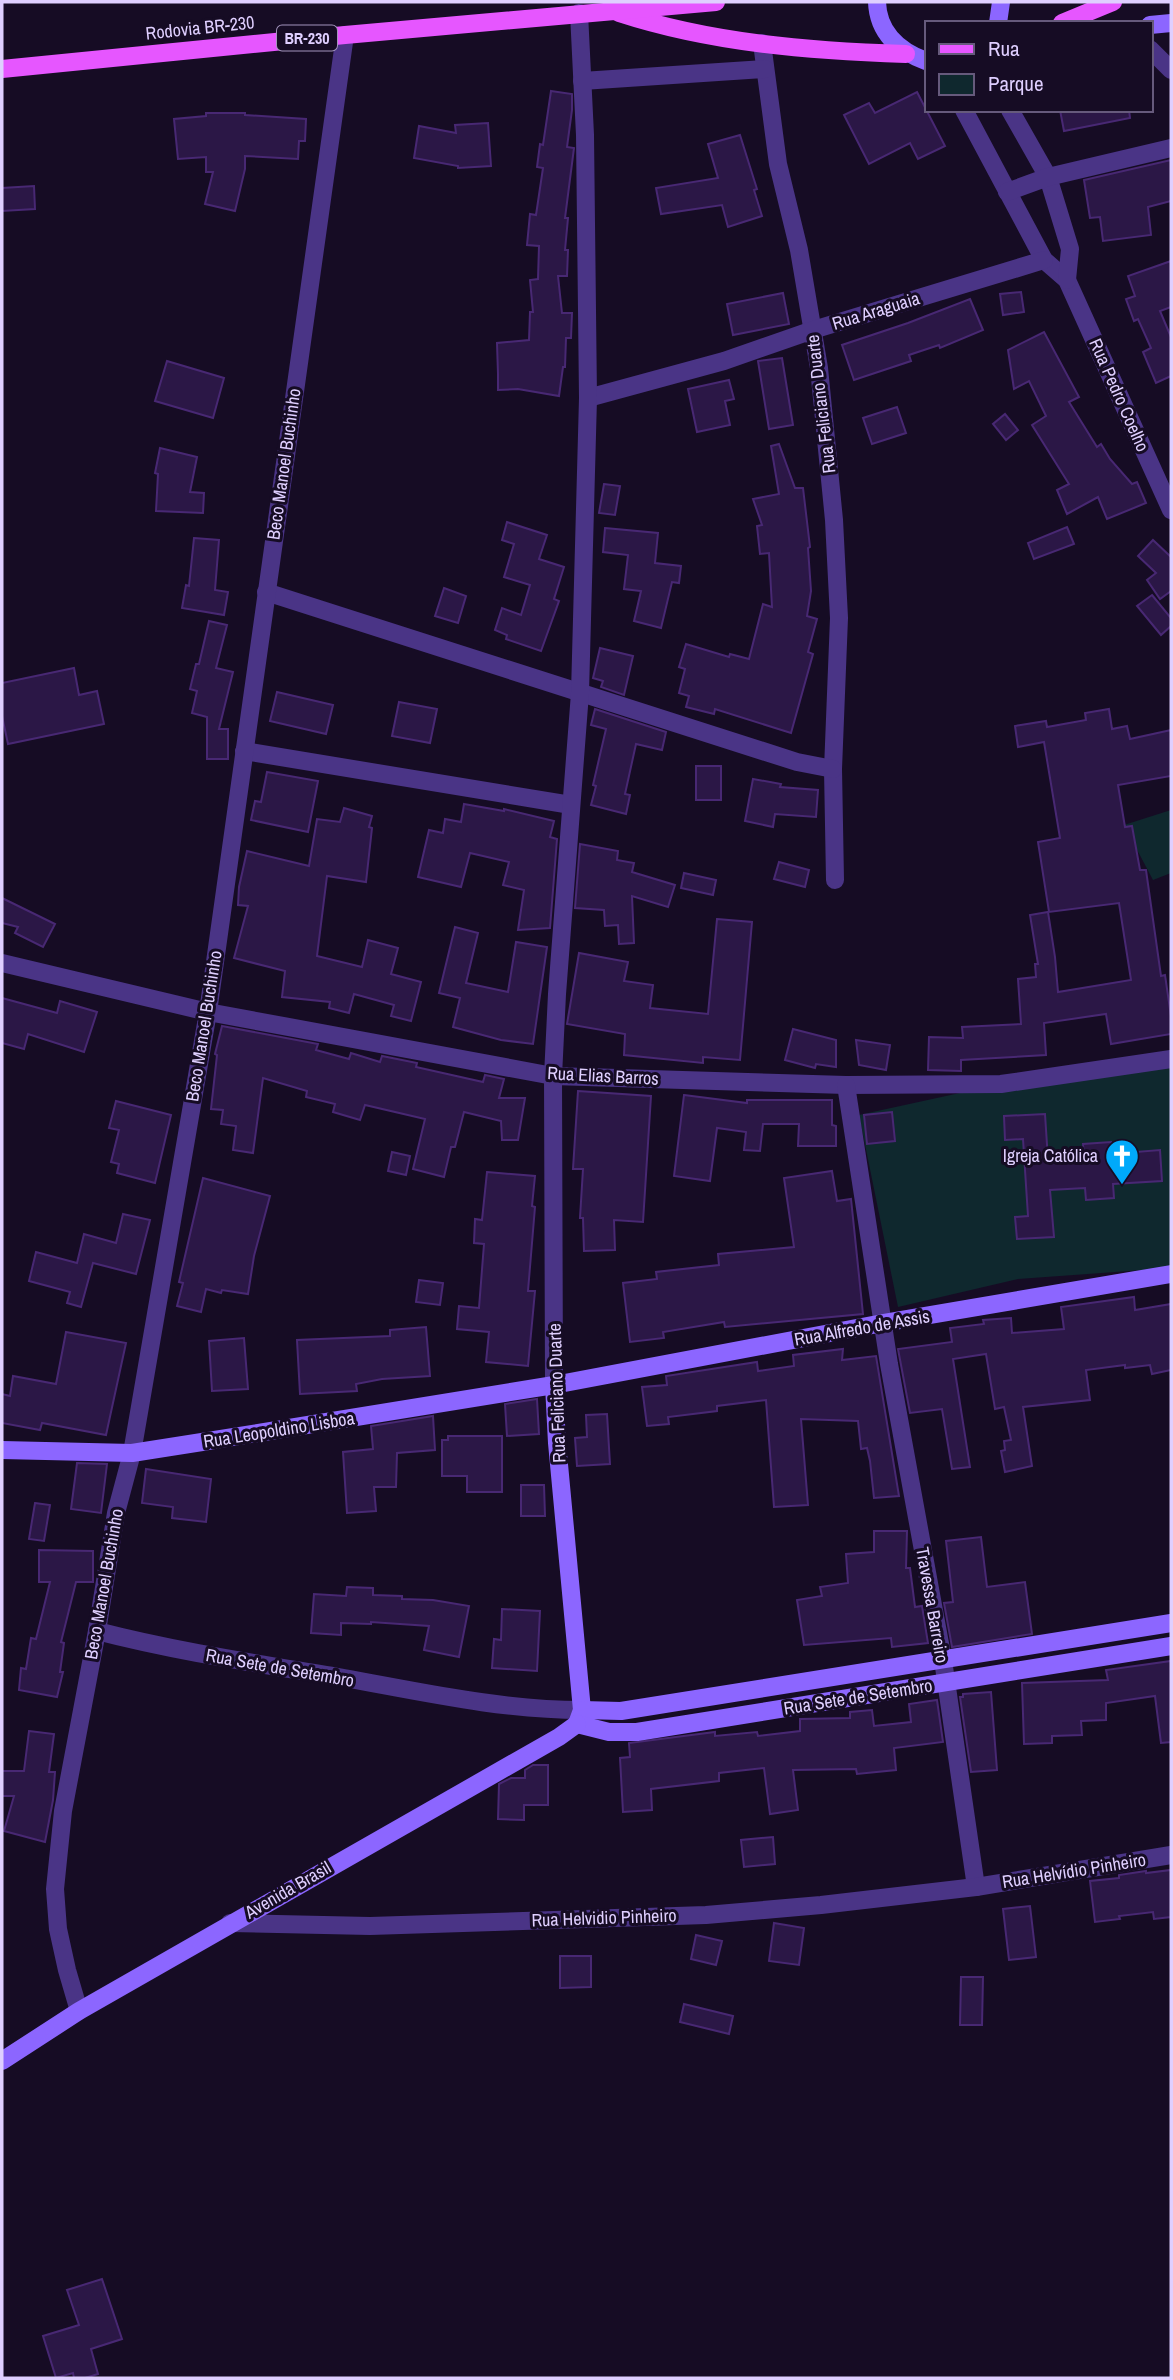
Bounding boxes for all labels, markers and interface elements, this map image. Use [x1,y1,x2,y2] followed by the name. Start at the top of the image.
[144,9,256,46] street label: Rodovia BR-230
[925,21,1152,112] legend
[277,26,337,50] road number: BR-230
[988,34,1020,63] text: Rua
[988,69,1044,98] text: Parque
[829,285,923,336] street label: Rua Araguaia
[800,333,841,475] street label: Rua Feliciano Duarte
[1083,334,1156,455] street label: Rua Pedro Coelho
[261,387,307,541] street label: Beco Manoel Buchinho
[179,949,228,1103] street label: Beco Manoel Buchinho
[547,1060,659,1091] street label: Rua Elias Barros
[1103,1137,1141,1186] church icon: Igreja Católica
[1003,1143,1098,1168] place label: Igreja Católica
[792,1303,932,1352] street label: Rua Alfredo de Assis
[542,1323,571,1463] street label: Rua Feliciano Duarte
[202,1405,356,1454] street label: Rua Leopoldino Lisboa
[78,1507,129,1661] street label: Beco Manoel Buchinho
[910,1545,955,1665] street label: Travessa Barreiro
[204,1642,356,1693] street label: Rua Sete de Setembro
[782,1672,934,1721] street label: Rua Sete de Setembro
[1000,1847,1148,1894] street label: Rua Helvídio Pinheiro
[239,1855,335,1925] street label: Avenida Brasil
[531,1902,677,1933] street label: Rua Helvidio Pinheiro

